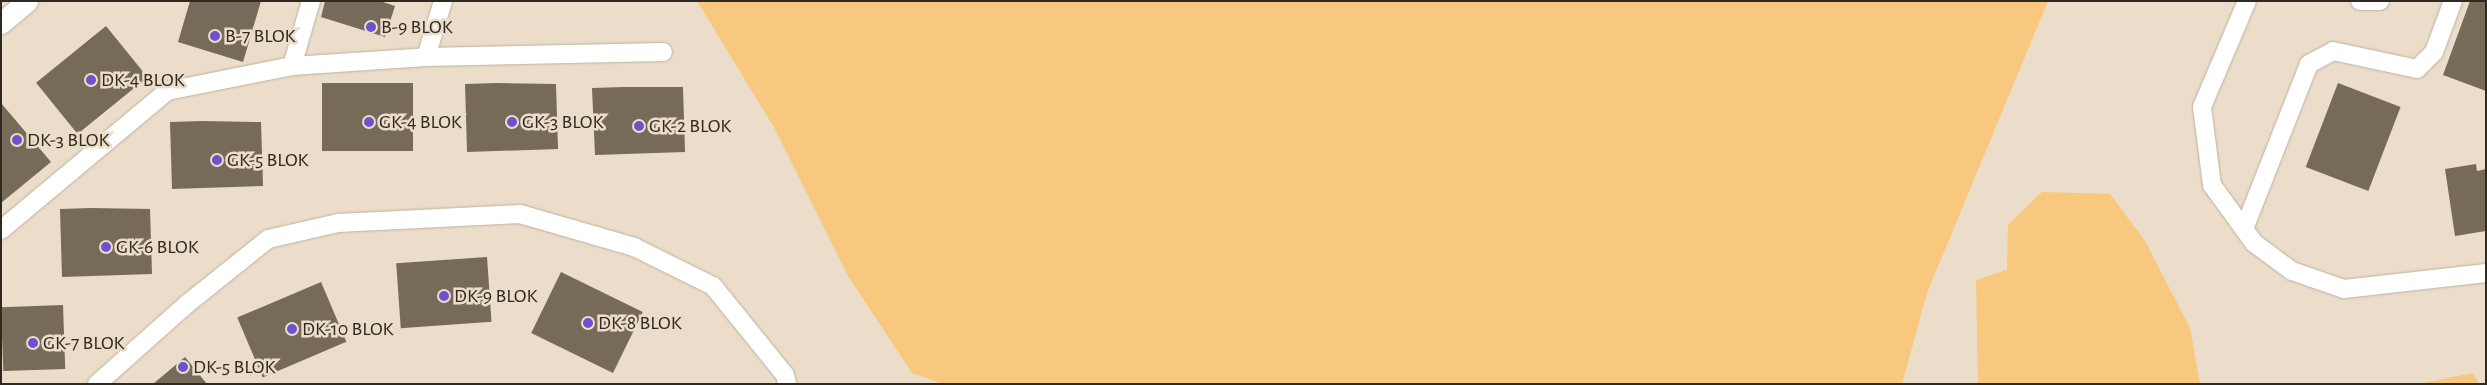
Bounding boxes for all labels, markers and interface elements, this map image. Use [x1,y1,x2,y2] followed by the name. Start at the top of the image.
[381,15,453,39] place label: B-9 BLOK
[365,21,377,33] marker: B-9 BLOK
[225,24,296,48] place label: B-7 BLOK
[209,30,221,42] marker: B-7 BLOK
[101,68,185,92] place label: DK-4 BLOK
[85,74,97,86] marker: DK-4 BLOK
[379,110,462,134] place label: GK-4 BLOK
[522,110,603,134] place label: GK-3 BLOK
[649,114,731,138] place label: GK-2 BLOK
[363,116,375,128] marker: GK-4 BLOK
[506,116,518,128] marker: GK-3 BLOK
[633,120,645,132] marker: GK-2 BLOK
[27,128,109,152] place label: DK-3 BLOK
[11,134,23,146] marker: DK-3 BLOK
[227,148,309,172] place label: GK-5 BLOK
[211,154,223,166] marker: GK-5 BLOK
[116,235,199,259] place label: GK-6 BLOK
[100,241,112,253] marker: GK-6 BLOK
[454,284,537,308] place label: DK-9 BLOK
[438,290,450,302] marker: DK-9 BLOK
[598,311,682,335] place label: DK-8 BLOK
[302,317,394,341] place label: DK-10 BLOK
[582,317,594,329] marker: DK-8 BLOK
[286,323,298,335] marker: DK-10 BLOK
[43,331,125,355] place label: GK-7 BLOK
[27,337,39,349] marker: GK-7 BLOK
[193,355,275,379] place label: DK-5 BLOK
[177,361,189,373] marker: DK-5 BLOK

